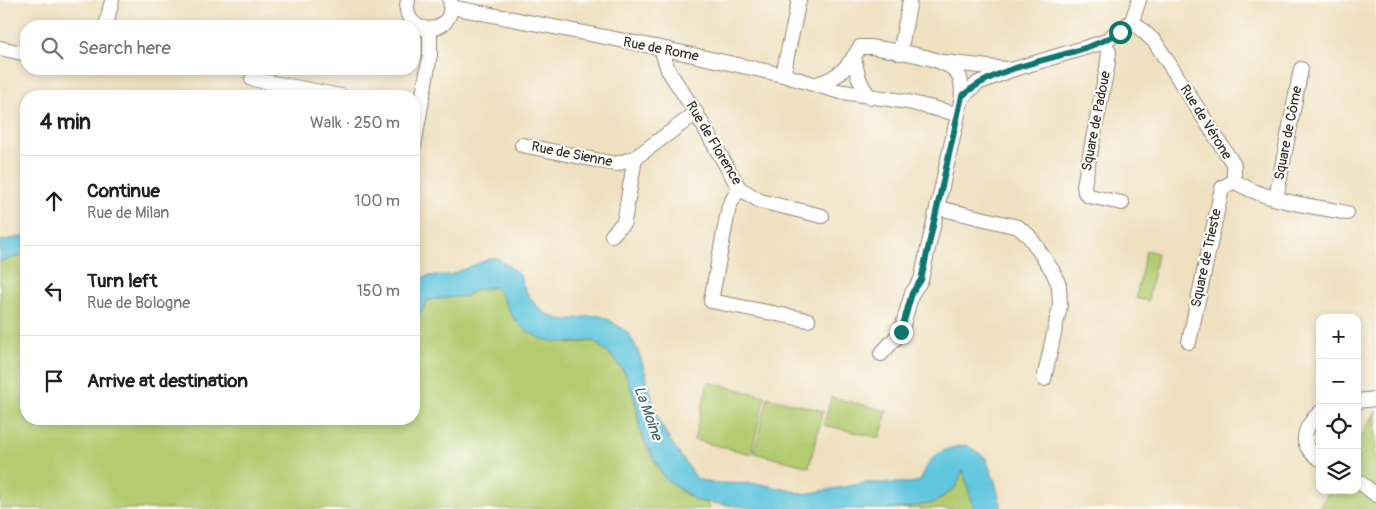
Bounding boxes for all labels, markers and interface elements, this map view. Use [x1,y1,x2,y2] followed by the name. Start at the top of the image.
[20,20,420,75] search box
[1109,21,1132,44] route start
[622,33,700,65] street label: Rue de Rome
[38,34,66,62] icon: search
[78,36,171,60] text: Search here
[1078,69,1114,172] street label: Square de Padoue
[1176,82,1236,163] street label: Rue de Vérone
[1271,84,1305,181] street label: Square de Côme
[682,98,746,188] street label: Rue de Florence
[40,109,91,136] text: 4 min
[310,113,400,133] text: Walk · 250 m
[530,138,614,170] street label: Rue de Sienne
[87,179,160,203] text: Continue
[40,187,68,215] icon: ahead
[354,191,400,211] text: 100 m
[87,203,169,223] text: Rue de Milan
[1187,207,1225,309] street label: Square de Trieste
[87,269,157,293] text: Turn left
[40,277,68,305] icon: left
[356,281,400,301] text: 150 m
[87,293,190,313] text: Rue de Bologne
[1316,314,1361,494] map controls
[1316,314,1361,359] button: +
[890,321,913,344] route end
[1316,359,1361,404] button: −
[40,367,68,395] icon: arrive
[87,369,248,393] text: Arrive at destination
[630,383,667,444] water label: La Moine
[1316,404,1361,449] button: locate
[1316,449,1361,494] button: layers

